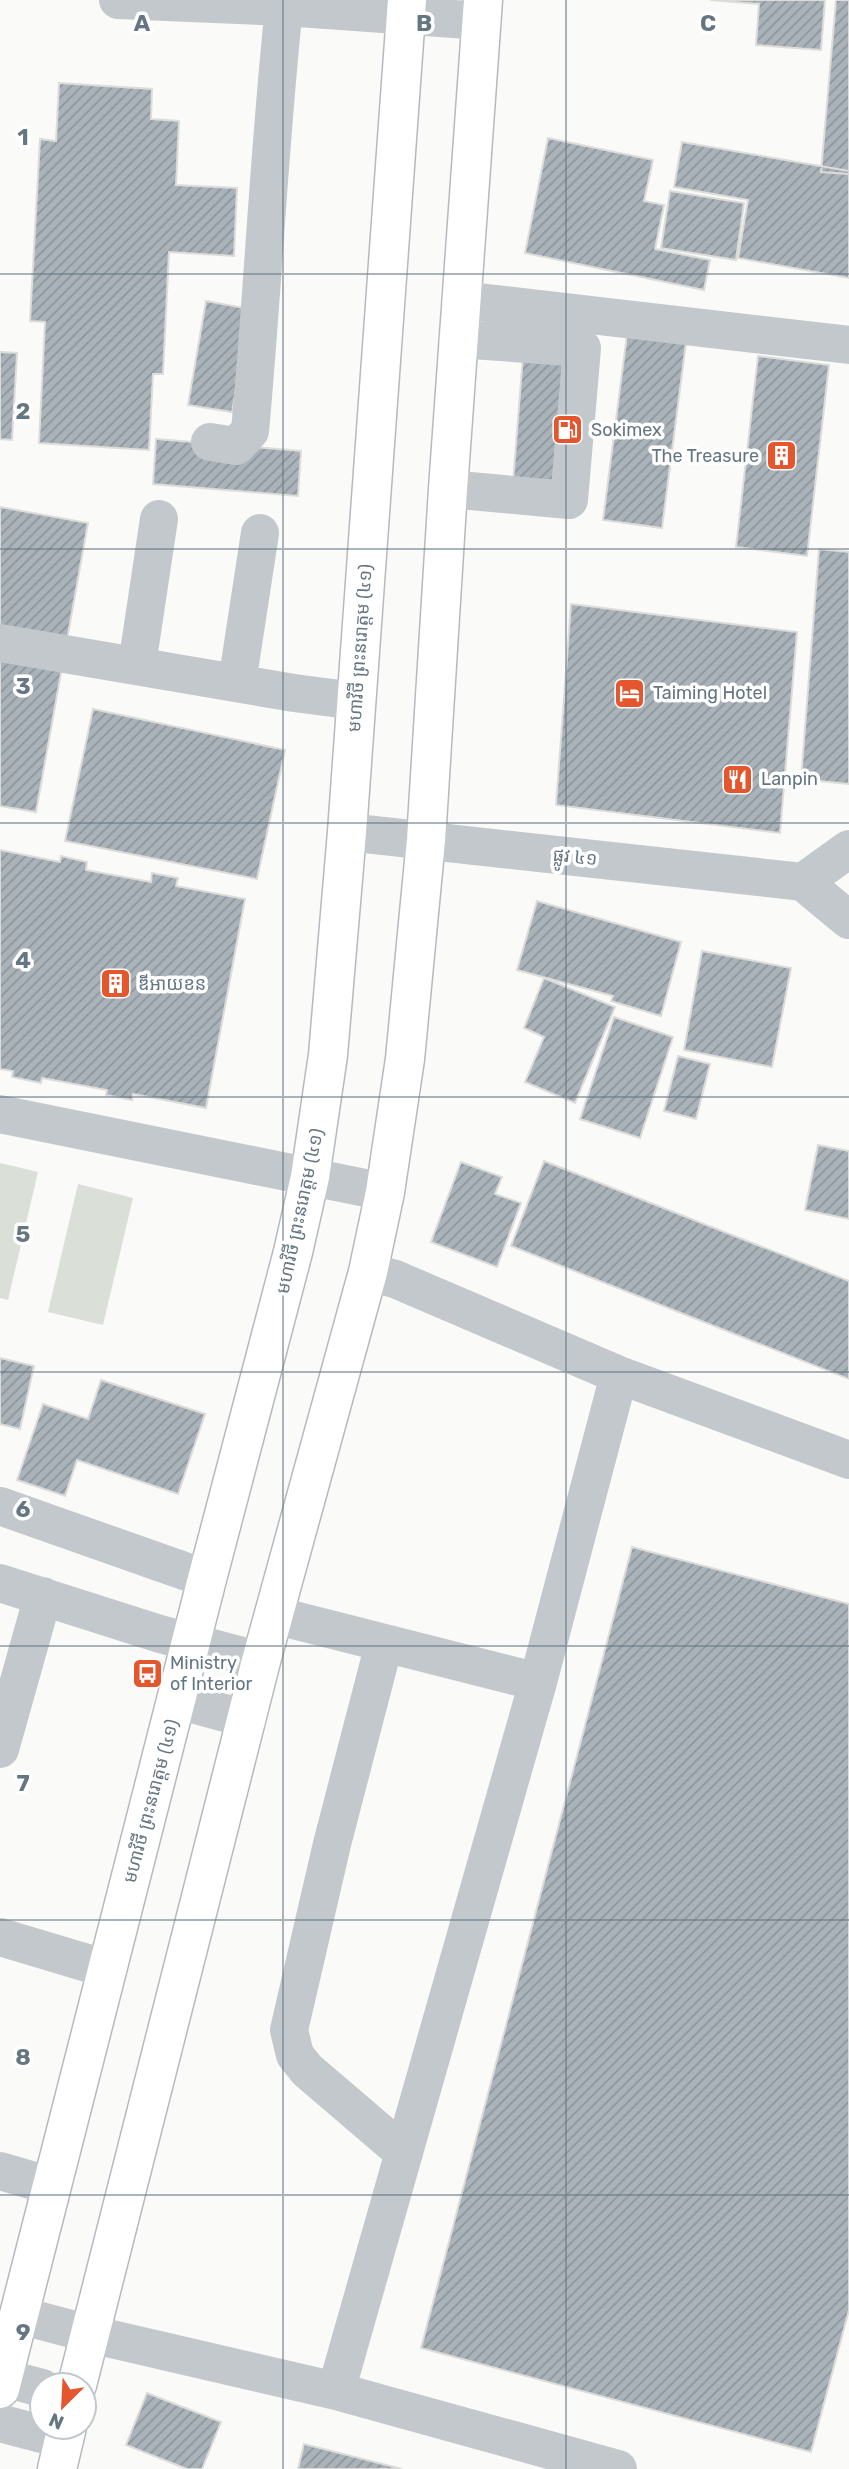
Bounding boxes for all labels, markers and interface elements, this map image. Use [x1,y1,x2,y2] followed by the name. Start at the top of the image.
[134,9,151,37] text: A
[416,9,432,37] text: B
[700,9,716,37] text: C
[17,123,29,151] text: 1
[16,397,30,425] text: 2
[551,413,585,447] fuel station icon: Sokimex
[591,419,662,441] place label: Sokimex
[765,439,799,473] building icon: The Treasure
[652,445,759,467] place label: The Treasure
[343,563,377,733] street label: មហាវិថី ព្រះនរោត្តម (៤១)
[15,672,31,700] text: 3
[613,676,647,710] hotel icon: Taiming Hotel
[653,682,767,704] place label: Taiming Hotel
[721,762,755,796] restaurant icon: Lanpin
[761,768,818,790] place label: Lanpin
[551,844,598,876] street label: ផ្លូវ ៤១
[15,946,31,974] text: 4
[98,967,132,1001] building icon: ឌីអាយខន
[138,973,206,995] place label: ឌីអាយខន
[271,1126,329,1296] street label: មហាវិថី ព្រះនរោត្តម (៤១)
[16,1220,31,1248] text: 5
[16,1495,31,1523] text: 6
[170,1652,252,1695] place label: Ministry of Interior
[130,1656,164,1690] bus stop icon: Ministry of Interior
[118,1717,184,1885] street label: មហាវិថី ព្រះនរោត្តម (៤១)
[16,1769,30,1797] text: 7
[15,2043,31,2071] text: 8
[16,2318,30,2346] text: 9
[28,2371,98,2441] north arrow
[45,2408,67,2434] text: N

